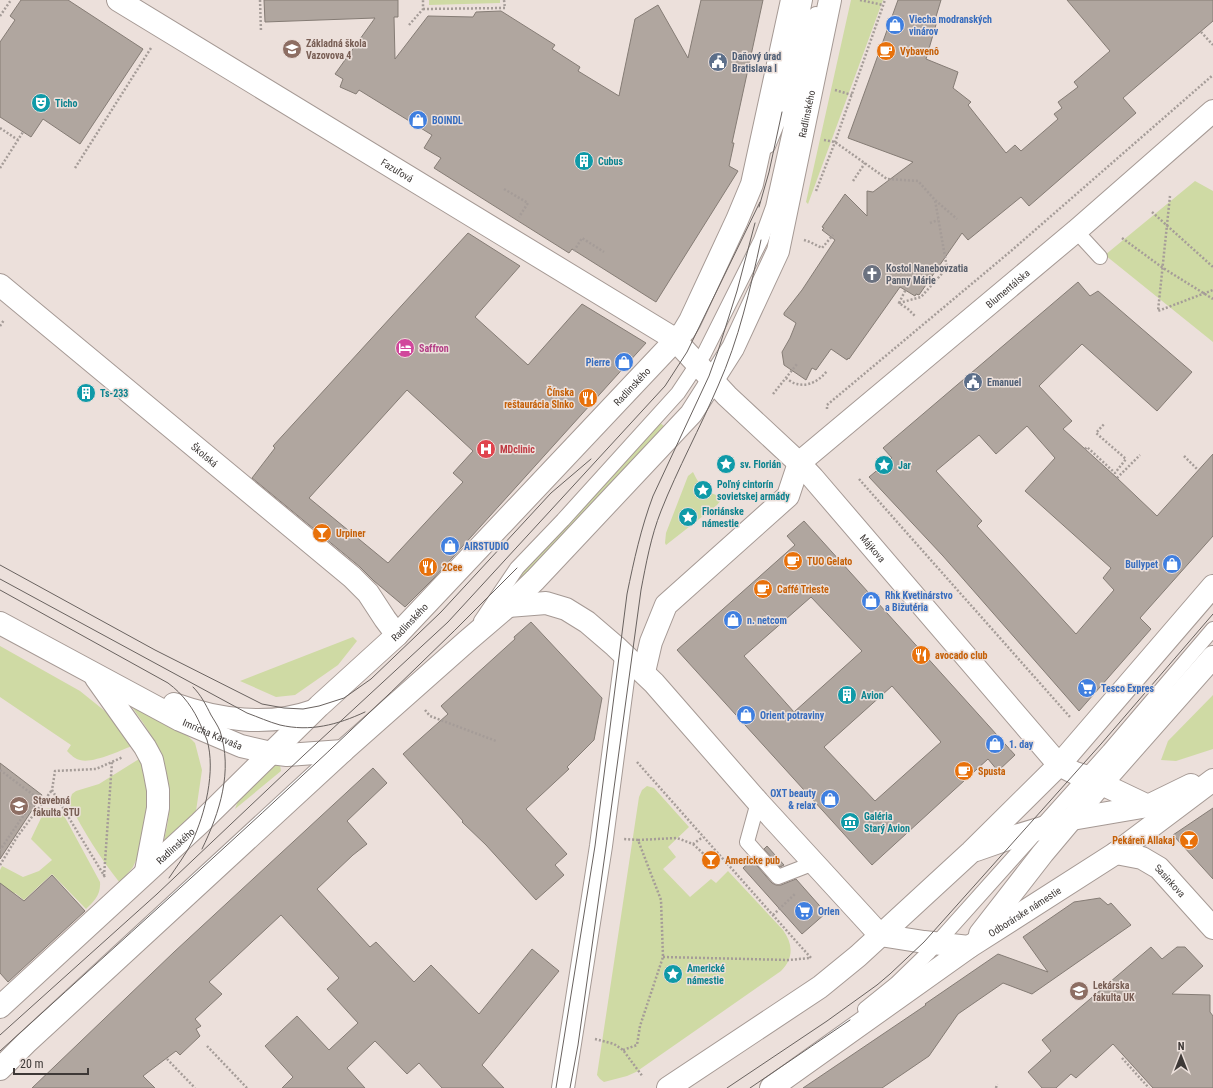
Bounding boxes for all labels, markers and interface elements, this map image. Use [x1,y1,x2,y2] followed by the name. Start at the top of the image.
[884,14,906,36] shop icon: Viecha modranských vinárov
[909,14,992,37] place label: Viecha modranských vinárov
[281,38,303,60] school or university icon: Základná škola Vazovova 4
[306,38,367,61] place label: Základná škola Vazovova 4
[875,40,897,62] cafe icon: Vybavenô
[900,46,939,57] place label: Vybavenô
[707,51,729,73] public building icon: Daňový úrad Bratislava I
[732,51,781,74] place label: Daňový úrad Bratislava I
[796,89,817,138] street label: Radlinského
[30,92,52,114] theatre icon: Ticho
[55,98,77,109] place label: Ticho
[407,109,429,131] shop icon: BOINDL
[432,115,463,126] place label: BOINDL
[573,150,595,172] building icon: Cubus
[379,156,416,184] street label: Fazuľová
[598,156,623,167] place label: Cubus
[861,263,883,285] church icon: Kostol Nanebovzatia Panny Márie
[886,263,968,286] place label: Kostol Nanebovzatia Panny Márie
[983,267,1032,310] street label: Blumentálska
[394,337,416,359] hotel icon: Saffron
[419,343,449,354] place label: Saffron
[613,351,635,373] shop icon: Pierre
[586,357,610,368] place label: Pierre
[611,365,652,408] street label: Radlinského
[962,371,984,393] public building icon: Emanuel
[987,377,1021,388] place label: Emanuel
[75,382,97,404] building icon: Ts-233
[504,386,574,410] place label: Čínska reštaurácia Slnko
[577,387,599,409] restaurant icon: Čínska reštaurácia Slnko
[100,388,128,399] place label: Ts-233
[475,438,497,460] hospital icon: MDclinic
[189,440,220,469] street label: Školská
[500,444,535,455] place label: MDclinic
[715,453,737,475] place icon: sv. Florián
[873,454,895,476] place icon: Jar
[740,459,781,470] place label: sv. Florián
[898,460,912,471] place label: Jar
[692,479,714,501] place icon: Poľný cintorín sovietskej armády
[717,479,790,502] place label: Poľný cintorín sovietskej armády
[677,506,699,528] place icon: Floriánske námestie
[702,506,744,529] place label: Floriánske námestie
[311,522,333,544] bar icon: Urpiner
[336,528,366,539] place label: Urpiner
[858,532,888,564] street label: Májkova
[439,535,461,557] shop icon: AIRSTUDIO
[464,541,509,552] place label: AIRSTUDIO
[782,550,804,572] cafe icon: TUO Gelato
[1161,553,1183,575] shop icon: Bullypet
[417,556,439,578] restaurant icon: 2Cee
[807,556,852,567] place label: TUO Gelato
[1125,559,1158,570] place label: Bullypet
[442,562,463,573] place label: 2Cee
[752,578,774,600] cafe icon: Caffé Trieste
[777,584,829,595] place label: Caffé Trieste
[860,590,882,612] shop icon: Rhk Kvetinárstvo a Bižutéria
[885,590,953,613] place label: Rhk Kvetinárstvo a Bižutéria
[389,601,430,643] street label: Radlinského
[722,609,744,631] shop icon: n. netcom
[747,615,787,626] place label: n. netcom
[910,644,932,666] restaurant icon: avocado club
[935,650,988,661] place label: avocado club
[1076,677,1098,699] supermarket icon: Tesco Expres
[1101,683,1155,694] place label: Tesco Expres
[836,684,858,706] building icon: Avion
[861,690,884,701] place label: Avion
[735,704,757,726] shop icon: Orient potraviny
[760,710,825,721] place label: Orient potraviny
[181,716,244,752] street label: Imricha Karvaša
[984,733,1006,755] shop icon: 1. day
[1009,739,1034,750] place label: 1. day
[953,760,975,782] cafe icon: Spusta
[978,766,1006,777] place label: Spusta
[770,788,817,811] place label: OXT beauty & relax
[819,788,841,810] shop icon: OXT beauty & relax
[8,795,30,817] school or university icon: Stavebná fakulta STU
[33,795,80,818] place label: Stavebná fakulta STU
[839,811,861,833] museum icon: Galéria Starý Avion
[864,811,910,834] place label: Galéria Starý Avion
[154,826,197,866] street label: Radlinského
[1178,829,1200,851] bar icon: Pekáreň Allakaj
[1112,835,1175,846] place label: Pekáreň Allakaj
[700,849,722,871] bar icon: Americke pub
[725,855,780,866] place label: Americke pub
[1153,862,1188,899] street label: Sasinkova
[986,884,1063,939] street label: Odborárske námestie
[793,900,815,922] supermarket icon: Orlen
[818,906,840,917] place label: Orlen
[662,963,684,985] place icon: Americké námestie
[687,963,725,986] place label: Americké námestie
[1068,980,1090,1002] school or university icon: Lekárska fakulta UK
[1093,980,1135,1003] place label: Lekárska fakulta UK
[1161,1036,1201,1076] north arrow
[1178,1040,1185,1053] text: N
[14,1050,88,1076] scale bar
[20,1057,44,1071] text: 20 m

